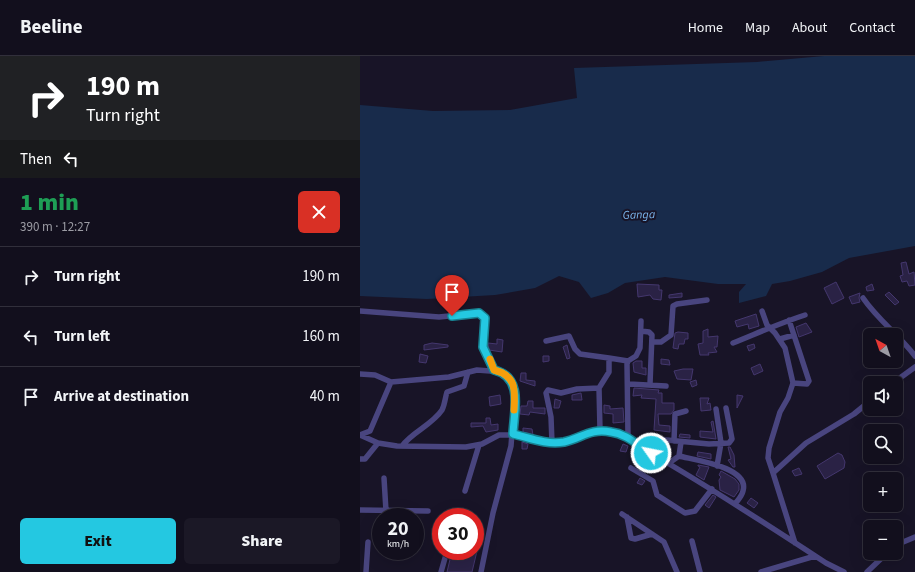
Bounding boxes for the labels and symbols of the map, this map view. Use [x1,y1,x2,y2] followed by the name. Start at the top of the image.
[622,206,656,224] water label: Ganga
[435,275,469,316] pin
[863,328,903,368] north arrow
[630,432,672,474] position arrow
[432,508,484,560] speed limit sign: 30

